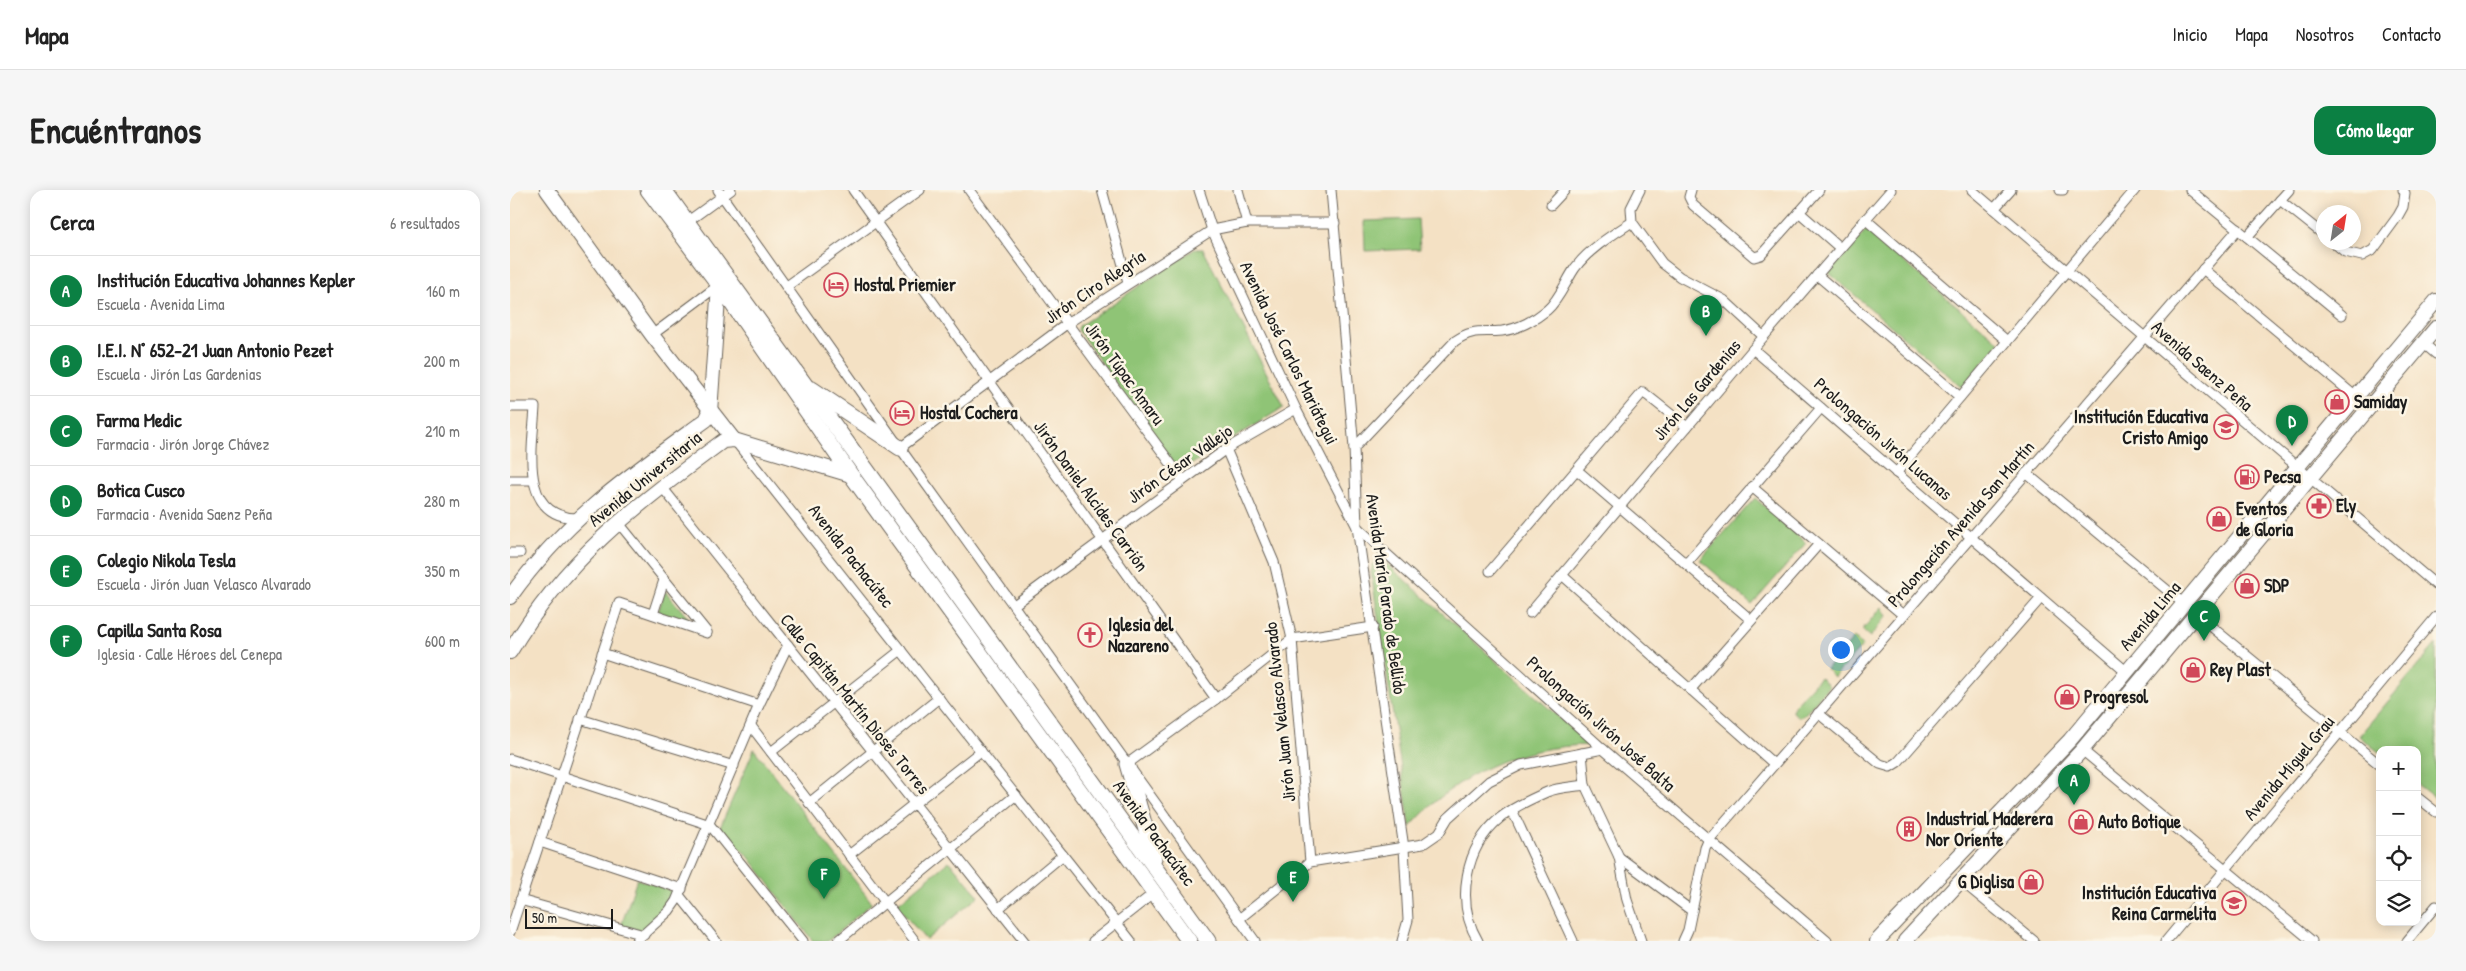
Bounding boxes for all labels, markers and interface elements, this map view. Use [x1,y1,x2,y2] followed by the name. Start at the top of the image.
[25,19,68,51] text: Mapa
[2173,22,2207,47] text: Inicio
[2235,22,2268,47] text: Mapa
[2296,22,2354,47] text: Nosotros
[2382,22,2441,47] text: Contacto
[2314,106,2436,155] button: Cómo llegar
[30,107,201,154] text: Encuéntranos
[2316,205,2361,250] north arrow
[50,208,94,237] text: Cerca
[390,212,460,234] text: 6 resultados
[1040,244,1150,329] street label: Jirón Ciro Alegría
[1234,257,1345,449] street label: Avenida José Carlos Mariátegui
[97,267,355,293] text: Institución Educativa Johannes Kepler
[823,272,849,298] hotel icon: Hostal Priemier
[854,272,956,297] place label: Hostal Priemier
[62,280,70,302] text: A
[426,280,460,302] text: 160 m
[97,293,225,315] text: Escuela · Avenida Lima
[1690,295,1722,336] pin: B
[2146,315,2258,417] street label: Avenida Saenz Peña
[1080,317,1171,430] street label: Jirón Túpac Amaru
[1647,334,1746,446] street label: Jirón Las Gardenias
[97,337,333,363] text: I.E.I. N° 652-21 Juan Antonio Pezet
[62,350,70,372] text: B
[424,350,460,372] text: 200 m
[97,363,261,385] text: Escuela · Jirón Las Gardenias
[1809,372,1958,506] street label: Prolongación Jirón Lucanas
[2324,389,2350,415] shop icon: Samiday
[2354,389,2408,415] place label: Samiday
[889,400,915,426] hotel icon: Hostal Cochera
[920,400,1019,425] place label: Hostal Cochera
[2074,404,2209,451] place label: Institución Educativa Cristo Amigo
[2276,405,2308,446] pin: D
[97,407,182,433] text: Farma Medic
[2213,414,2239,440] school or university icon: Institución Educativa Cristo Amigo
[1028,415,1155,576] street label: Jirón Daniel Alcides Carrión
[1122,418,1237,509] street label: Jirón César Vallejo
[62,420,70,442] text: C
[425,420,460,442] text: 210 m
[583,425,707,532] street label: Avenida Universitaria
[97,433,269,455] text: Farmacia · Jirón Jorge Chávez
[1881,435,2040,612] street label: Prolongación Avenida San Martín
[2234,464,2260,490] fuel station icon: Pecsa
[2264,464,2302,489] place label: Pecsa
[97,477,185,503] text: Botica Cusco
[62,490,70,512] text: D
[424,490,460,512] text: 280 m
[1360,492,1413,696] street label: Avenida María Parado de Bellido
[2306,493,2332,519] pharmacy icon: Ely
[2336,493,2357,519] place label: Ely
[2236,496,2294,542] place label: Eventos de Gloria
[803,499,900,613] street label: Avenida Pachacútec
[97,503,272,525] text: Farmacia · Avenida Saenz Peña
[2206,506,2232,532] shop icon: Eventos de Gloria
[97,547,235,573] text: Colegio Nikola Tesla
[62,560,70,582] text: E
[424,560,460,582] text: 350 m
[97,573,311,595] text: Escuela · Jirón Juan Velasco Alvarado
[2234,573,2260,599] shop icon: SDP
[2264,573,2289,598] place label: SDP
[2113,576,2186,656] street label: Avenida Lima
[2188,600,2220,641] pin: C
[775,608,936,799] street label: Calle Capitán Martín Dioses Torres
[1108,612,1175,658] place label: Iglesia del Nazareno
[97,617,221,643] text: Capilla Santa Rosa
[1258,621,1301,803] street label: Jirón Juan Velasco Alvarado
[1077,622,1103,648] church icon: Iglesia del Nazareno
[63,630,69,652] text: F
[425,630,460,652] text: 600 m
[1828,637,1854,663] your location
[97,643,282,665] text: Iglesia · Calle Héroes del Cenepa
[1522,650,1681,797] street label: Prolongación Jirón José Balta
[2180,657,2206,683] shop icon: Rey Plast
[2210,657,2272,683] place label: Rey Plast
[2054,684,2080,710] shop icon: Progresol
[2084,684,2149,710] place label: Progresol
[2237,710,2340,825] street label: Avenida Miguel Grau
[2376,746,2421,926] map controls
[2376,746,2421,791] button: +
[2058,764,2090,805] pin: A
[1107,775,1201,891] street label: Avenida Pachacútec
[2376,791,2421,836] button: −
[1926,806,2054,852] place label: Industrial Maderera Nor Oriente
[2068,809,2094,835] shop icon: Auto Botique
[2098,809,2182,835] place label: Auto Botique
[1896,816,1922,842] building icon: Industrial Maderera Nor Oriente
[2376,836,2421,881] button: locate
[808,858,840,899] pin: F
[1277,861,1309,902] pin: E
[1958,869,2015,895] place label: G Diglisa
[2018,869,2044,895] shop icon: G Diglisa
[2082,880,2217,926] place label: Institución Educativa Reina Carmelita
[2376,881,2421,926] button: layers
[2221,890,2247,916] school or university icon: Institución Educativa Reina Carmelita
[525,906,612,929] scale bar
[532,908,557,927] text: 50 m

